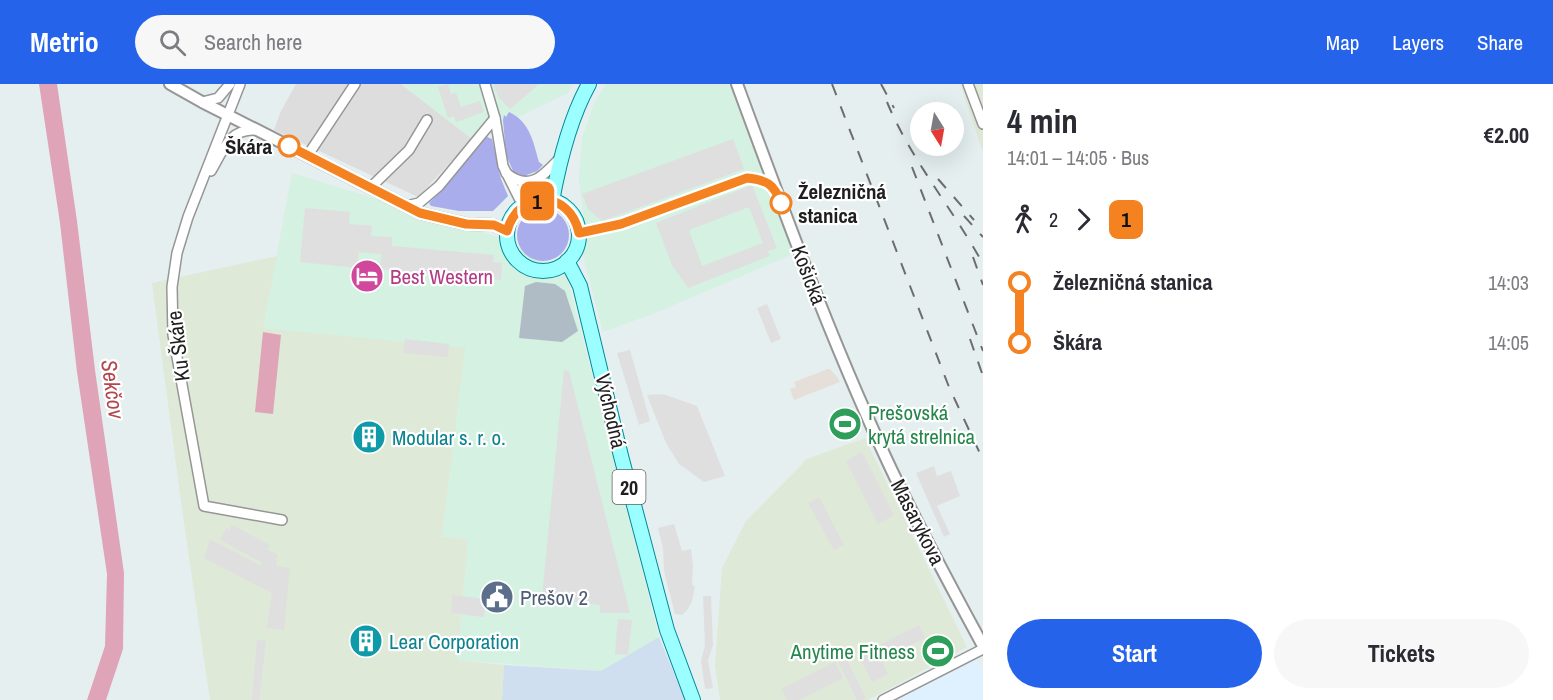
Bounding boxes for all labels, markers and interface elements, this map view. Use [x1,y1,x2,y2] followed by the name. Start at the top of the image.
[135,15,555,69] search box
[30,23,99,61] text: Metrio
[156,26,189,59] icon: search
[204,27,302,57] text: Search here
[1326,28,1359,57] text: Map
[1392,28,1444,57] text: Layers
[1477,28,1523,57] text: Share
[1007,99,1078,143] text: 4 min
[910,102,964,156] north arrow
[910,102,964,156] map controls
[1484,120,1529,150] text: €2.00
[225,132,272,161] place label: Škára
[278,135,300,157] marker: Škára
[1007,144,1149,171] text: 14:01 – 14:05 · Bus
[798,177,886,230] place label: Železničná stanica
[518,182,556,220] line badge: 1
[532,187,542,216] text: 1
[770,192,792,214] marker: Železničná stanica
[1007,203,1040,236] icon: walk
[1067,203,1100,236] icon: forward
[1121,205,1131,234] text: 1
[1049,206,1058,233] text: 2
[784,241,834,309] street label: Košická
[349,258,385,294] hotel icon: Best Western
[390,262,493,291] place label: Best Western
[1053,267,1212,297] text: Železničná stanica
[1488,269,1529,296] text: 14:03
[159,309,197,383] street label: Ku Škáre
[1053,327,1102,357] text: Škára
[1488,329,1529,356] text: 14:05
[94,358,132,421] water label: Sekčov
[588,371,634,452] street label: Východná
[868,398,976,451] place label: Prešovská krytá strelnica
[827,406,863,442] sports icon: Prešovská krytá strelnica
[351,419,387,455] building icon: Modular s. r. o.
[392,423,506,452] place label: Modular s. r. o.
[612,470,646,504] road number: 20
[884,474,952,570] street label: Masarykova
[479,579,515,615] public building icon: Prešov 2
[520,583,588,612] place label: Prešov 2
[1007,619,1262,688] button: Start
[1274,619,1529,688] button: Tickets
[348,623,384,659] building icon: Lear Corporation
[389,627,519,656] place label: Lear Corporation
[920,633,956,669] sports icon: Anytime Fitness
[790,637,915,666] place label: Anytime Fitness

